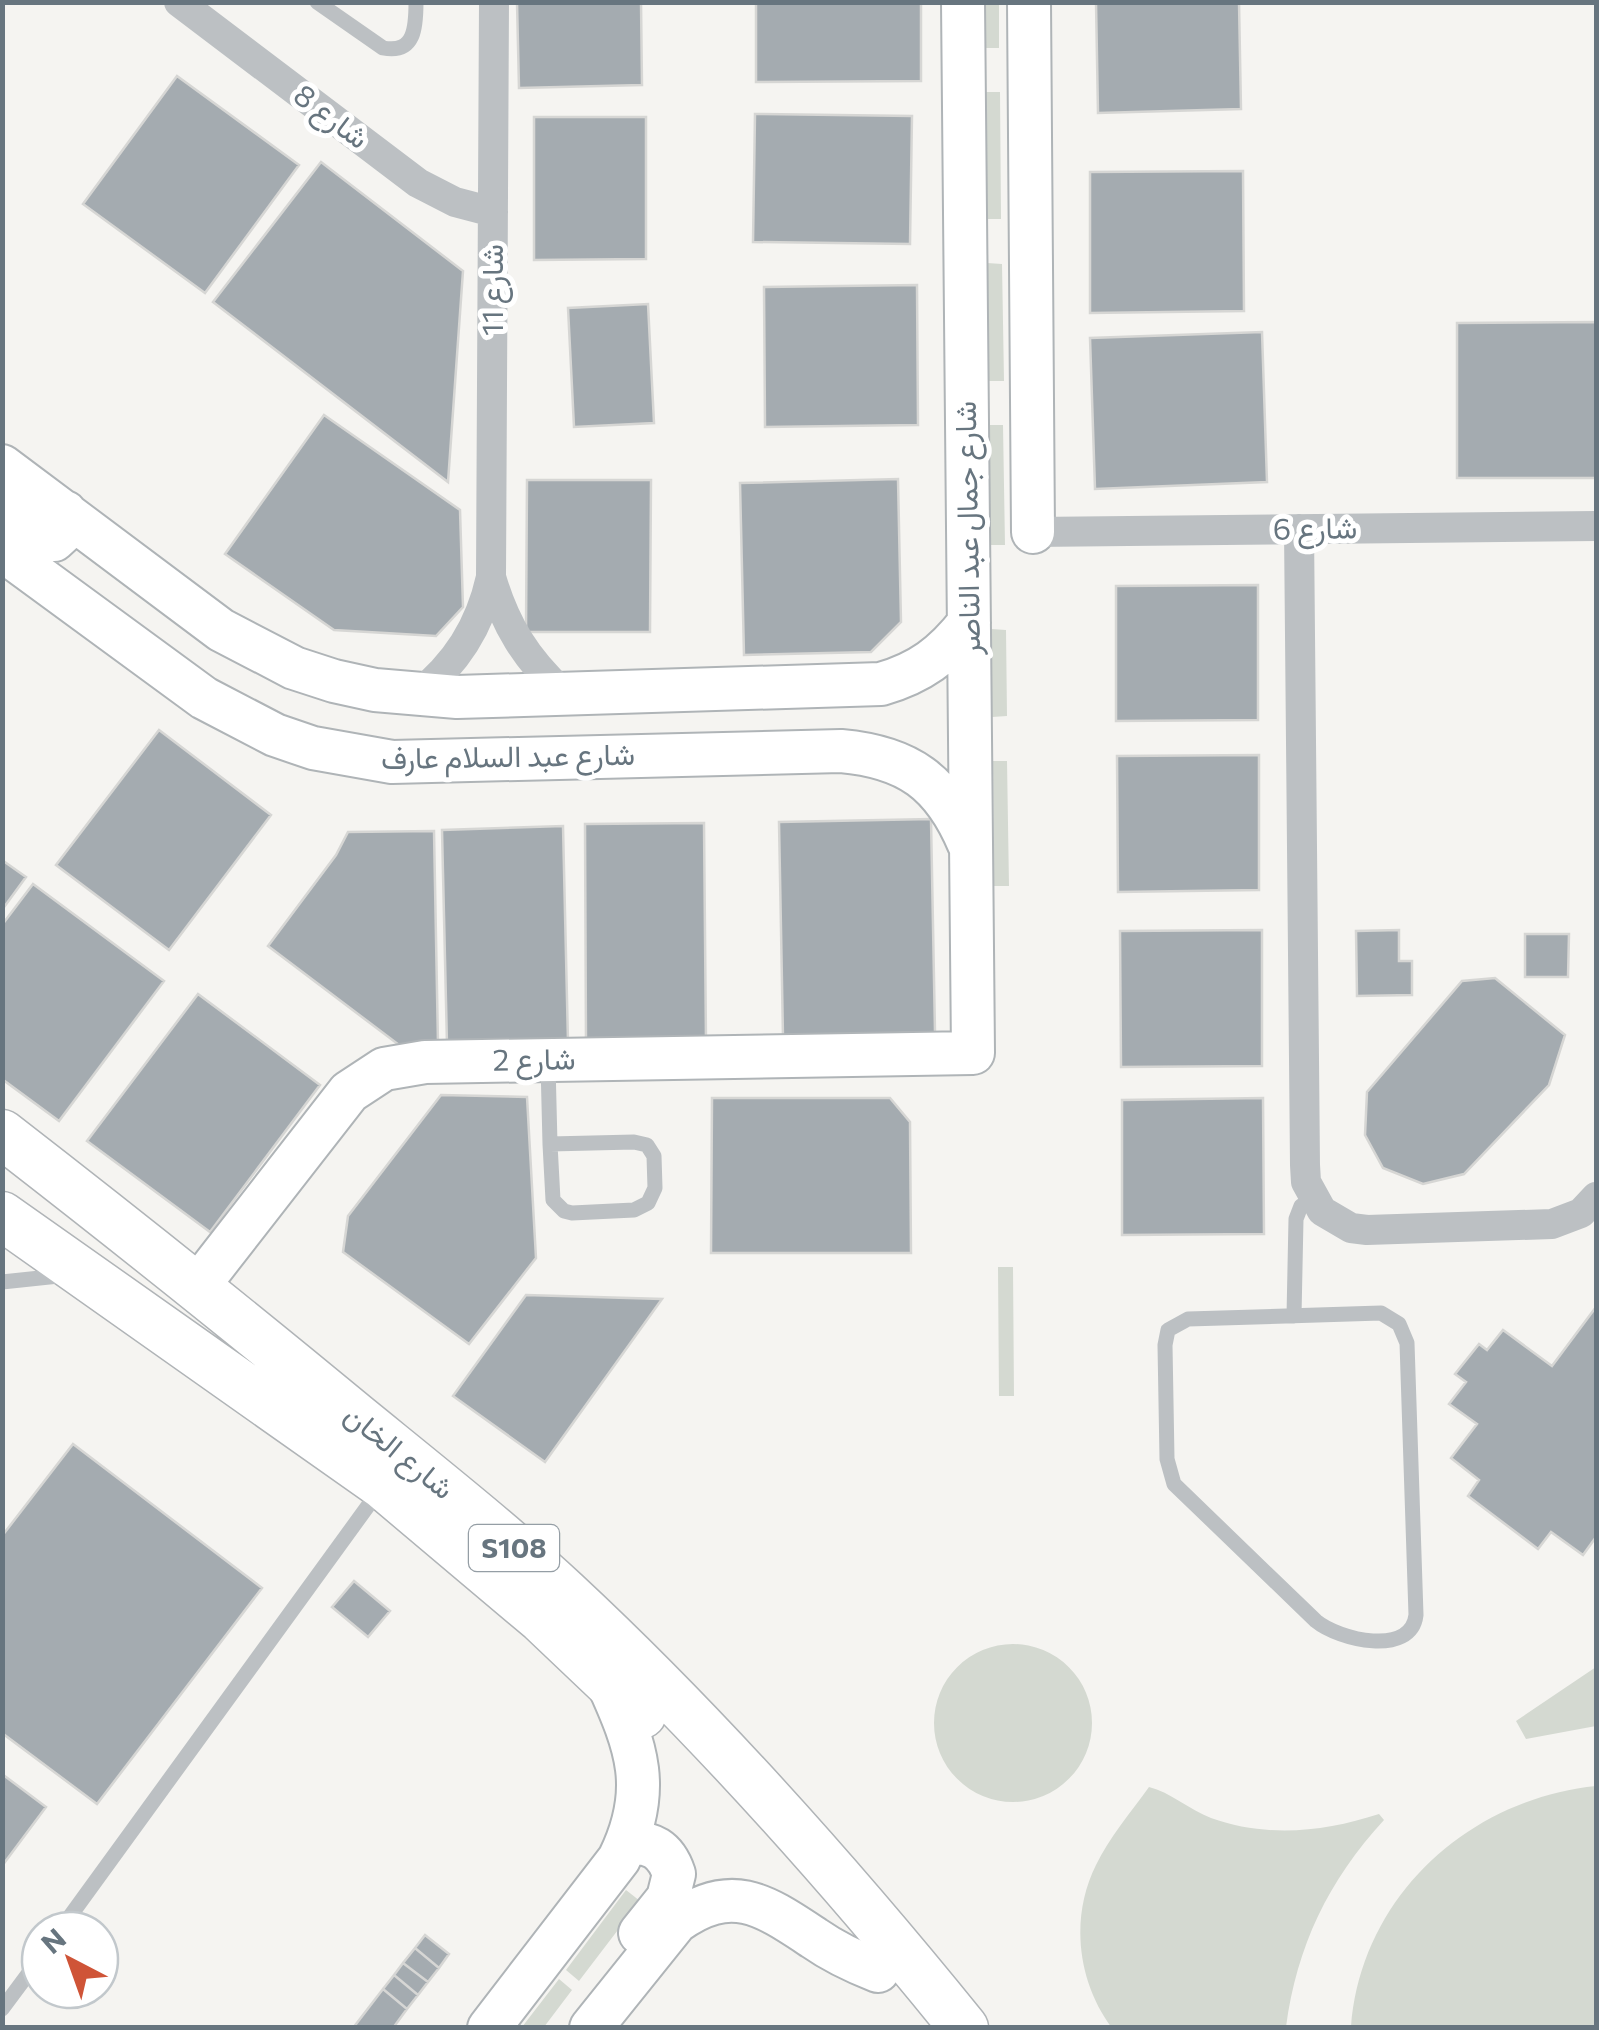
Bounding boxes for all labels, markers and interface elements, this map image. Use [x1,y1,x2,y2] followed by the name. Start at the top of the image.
[285,75,377,158] street label: شارع 8
[472,244,513,336] street label: شارع 11
[945,401,990,656] street label: شارع جمال عبد الناصر
[1272,507,1357,550] street label: شارع 6
[381,734,635,779] street label: شارع عبد السلام عارف
[492,1038,576,1081] street label: شارع 2
[336,1395,463,1509] street label: شارع الخان
[469,1525,559,1571] road number: S108
[20,1910,120,2010] north arrow
[34,1921,72,1960] text: N

